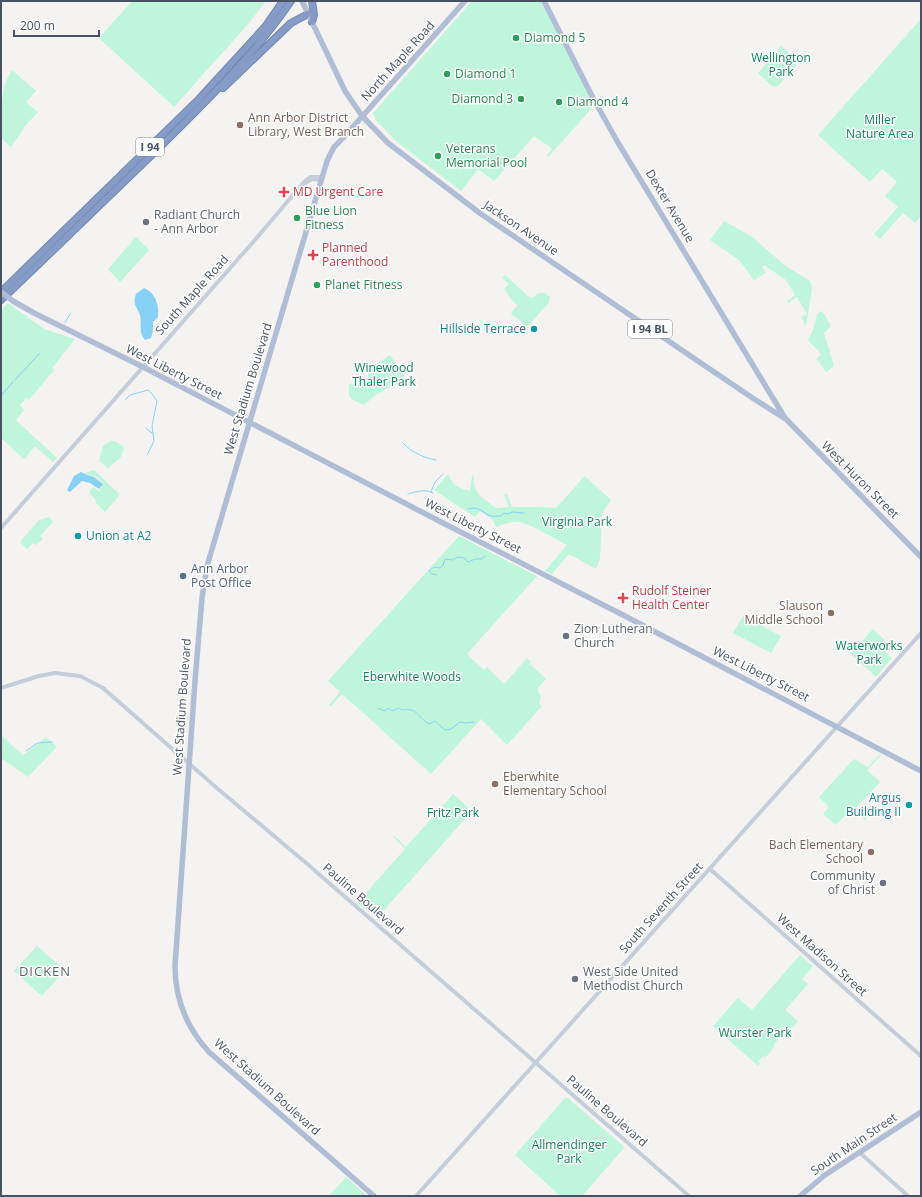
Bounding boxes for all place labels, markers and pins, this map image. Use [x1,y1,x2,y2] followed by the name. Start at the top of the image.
[524,29,586,46] place label: Diamond 5
[511,33,521,43] marker: Diamond 5
[455,65,516,82] place label: Diamond 1
[442,69,452,79] marker: Diamond 1
[452,90,513,107] place label: Diamond 3
[567,93,629,110] place label: Diamond 4
[516,94,526,104] marker: Diamond 3
[554,97,564,107] marker: Diamond 4
[248,109,364,140] place label: Ann Arbor District Library, West Branch
[235,120,245,130] marker: Ann Arbor District Library, West Branch
[446,140,527,171] place label: Veterans Memorial Pool
[433,151,443,161] marker: Veterans Memorial Pool
[293,183,383,200] place label: MD Urgent Care
[278,186,290,198] marker: MD Urgent Care
[305,202,357,233] place label: Blue Lion Fitness
[154,206,240,237] place label: Radiant Church - Ann Arbor
[292,213,302,223] marker: Blue Lion Fitness
[141,217,151,227] marker: Radiant Church - Ann Arbor
[322,239,388,270] place label: Planned Parenthood
[307,249,319,261] marker: Planned Parenthood
[325,276,403,293] place label: Planet Fitness
[312,280,322,290] marker: Planet Fitness
[440,320,526,337] place label: Hillside Terrace
[529,324,539,334] marker: Hillside Terrace
[86,527,151,544] place label: Union at A2
[73,531,83,541] marker: Union at A2
[191,560,252,591] place label: Ann Arbor Post Office
[178,571,188,581] marker: Ann Arbor Post Office
[632,582,711,613] place label: Rudolf Steiner Health Center
[617,592,629,604] marker: Rudolf Steiner Health Center
[744,597,823,628] place label: Slauson Middle School
[826,608,836,618] marker: Slauson Middle School
[574,620,653,651] place label: Zion Lutheran Church
[561,631,571,641] marker: Zion Lutheran Church
[503,768,607,799] place label: Eberwhite Elementary School
[490,779,500,789] marker: Eberwhite Elementary School
[846,789,901,820] place label: Argus Building II
[904,800,914,810] marker: Argus Building II
[769,836,864,867] place label: Bach Elementary School
[866,847,876,857] marker: Bach Elementary School
[810,867,876,898] place label: Community of Christ
[878,878,888,888] marker: Community of Christ
[583,963,683,994] place label: West Side United Methodist Church
[570,974,580,984] marker: West Side United Methodist Church

